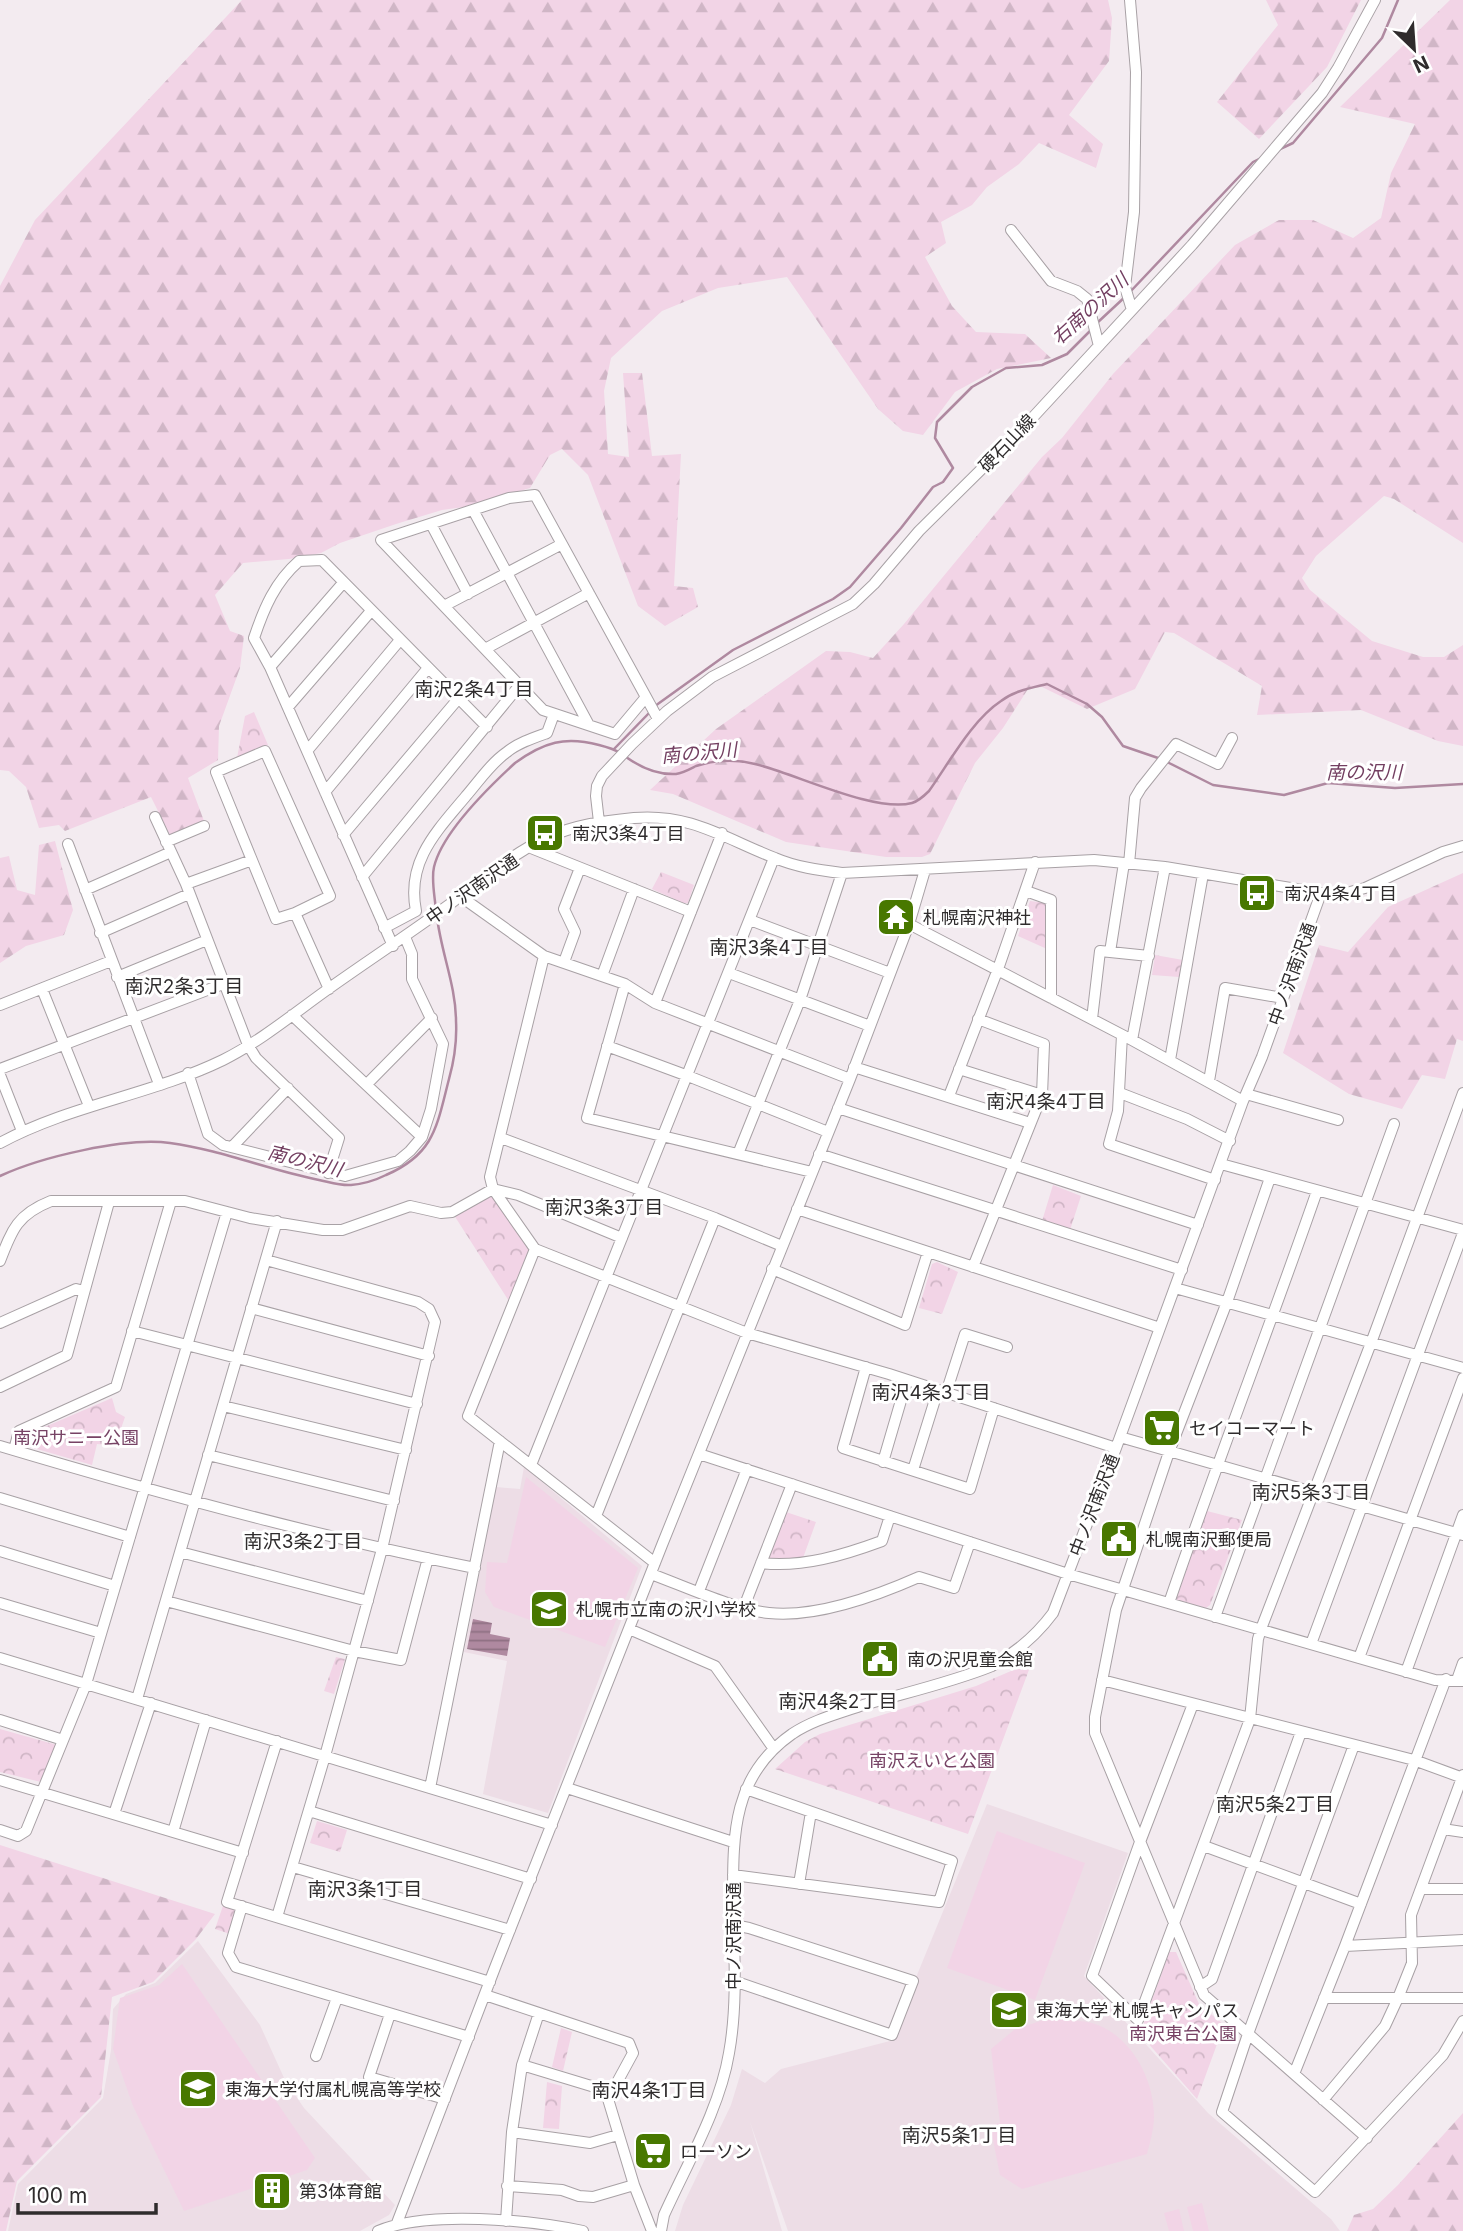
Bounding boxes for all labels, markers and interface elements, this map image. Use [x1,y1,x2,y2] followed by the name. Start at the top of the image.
[1379,14,1449,84] north arrow
[1410,50,1432,77] text: N
[1047,267,1134,349] water label: 右南の沢川
[974,410,1040,476] street label: 硬石山線
[415,678,533,701] district label: 南沢2条4丁目
[660,738,740,768] water label: 南の沢川
[1326,761,1404,784] water label: 南の沢川
[524,812,566,854] bus stop icon: 南沢3条4丁目
[572,823,685,844] place label: 南沢3条4丁目
[422,849,522,929] street label: 中ノ沢南沢通
[1236,872,1278,914] bus stop icon: 南沢4条4丁目
[1284,883,1397,904] place label: 南沢4条4丁目
[875,896,917,938] temple icon: 札幌南沢神社
[923,907,1031,928] place label: 札幌南沢神社
[1264,920,1320,1028] street label: 中ノ沢南沢通
[709,936,829,959] district label: 南沢3条4丁目
[125,975,243,998] district label: 南沢2条3丁目
[986,1090,1106,1113] district label: 南沢4条4丁目
[265,1141,347,1182] water label: 南の沢川
[545,1196,663,1219] district label: 南沢3条3丁目
[871,1381,991,1404] district label: 南沢4条3丁目
[1141,1407,1183,1449] supermarket icon: セイコーマート
[1189,1418,1315,1439] place label: セイコーマート
[13,1427,139,1448] park label: 南沢サニー公園
[1065,1451,1123,1559] street label: 中ノ沢南沢通
[1252,1481,1370,1504] district label: 南沢5条3丁目
[1098,1518,1140,1560] public building icon: 札幌南沢郵便局
[1146,1529,1272,1550] place label: 札幌南沢郵便局
[244,1530,362,1553] district label: 南沢3条2丁目
[528,1588,570,1630] school or university icon: 札幌市立南の沢小学校
[576,1599,756,1620] place label: 札幌市立南の沢小学校
[859,1638,901,1680] public building icon: 南の沢児童会館
[907,1649,1033,1670] place label: 南の沢児童会館
[779,1690,897,1713] district label: 南沢4条2丁目
[869,1750,995,1771] park label: 南沢えいと公園
[1216,1793,1334,1816] district label: 南沢5条2丁目
[308,1878,422,1901] district label: 南沢3条1丁目
[723,1882,744,1990] street label: 中ノ沢南沢通
[988,1989,1030,2031] school or university icon: 東海大学 札幌キャンパス
[1036,2000,1239,2021] place label: 東海大学 札幌キャンパス
[1129,2023,1237,2044] park label: 南沢東台公園
[177,2068,219,2110] school or university icon: 東海大学付属札幌高等学校
[225,2079,441,2100] place label: 東海大学付属札幌高等学校
[591,2079,707,2102] district label: 南沢4条1丁目
[902,2124,1016,2147] district label: 南沢5条1丁目
[632,2130,674,2172] supermarket icon: ローソン
[680,2141,752,2162] place label: ローソン
[251,2170,293,2212] building icon: 第3体育館
[18,2172,156,2216] scale bar
[299,2181,382,2202] place label: 第3体育館
[28,2183,87,2208] text: 100 m

